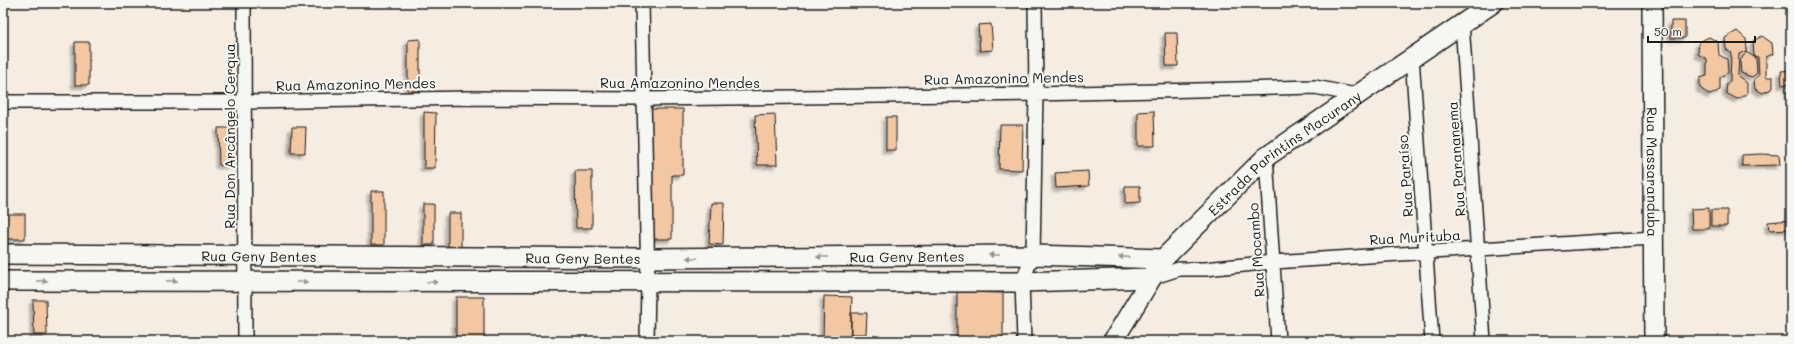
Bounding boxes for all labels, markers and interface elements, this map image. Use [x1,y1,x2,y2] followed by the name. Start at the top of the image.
[1648,18,1755,44] scale bar
[1654,23,1682,39] text: 50 m
[220,43,239,229] street label: Rua Don Arcângelo Cerqua
[924,67,1084,89] street label: Rua Amazonino Mendes
[276,73,436,95] street label: Rua Amazonino Mendes
[600,73,760,92] street label: Rua Amazonino Mendes
[1203,86,1365,219] street label: Estrada Parintins Macurany
[1442,101,1470,217] street label: Rua Parananema
[1643,107,1663,237] street label: Rua Massaranduba
[1393,134,1417,218] street label: Rua Paraíso
[1243,202,1269,298] street label: Rua Mocambo
[1369,225,1461,249] street label: Rua Murituba
[201,246,317,265] street label: Rua Geny Bentes
[849,246,965,266] street label: Rua Geny Bentes
[525,248,641,267] street label: Rua Geny Bentes
[987,252,1000,258] one-way arrow
[815,254,828,260] one-way arrow
[1117,254,1130,260] one-way arrow
[685,255,698,261] one-way arrow
[36,278,49,284] one-way arrow
[166,278,179,284] one-way arrow
[296,279,309,285] one-way arrow
[426,279,439,285] one-way arrow

